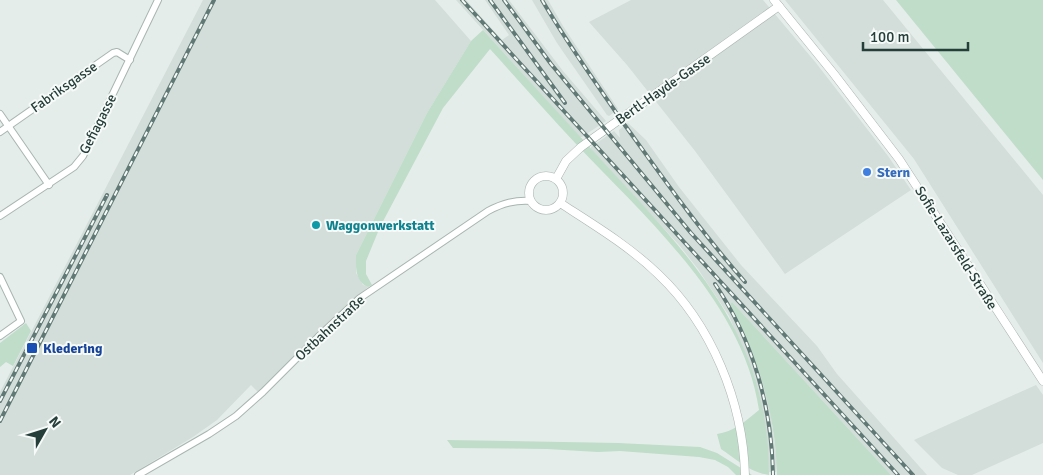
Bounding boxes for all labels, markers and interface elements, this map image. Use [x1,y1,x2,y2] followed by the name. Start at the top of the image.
[863,20,968,52] scale bar
[870,28,910,46] text: 100 m
[612,50,714,128] street label: Bertl-Hayde-Gasse
[27,58,101,116] street label: Fabriksgasse
[76,91,120,157] street label: Gefiagasse
[877,164,910,181] place label: Stern
[861,166,873,178] marker: Stern
[911,183,1001,313] street label: Sofie-Lazarsfeld-Straße
[326,217,435,234] place label: Waggonwerkstatt
[310,219,322,231] marker: Waggonwerkstatt
[292,291,368,365] street label: Ostbahnstraße
[43,340,103,357] place label: Kledering
[25,341,39,355] marker: Kledering
[20,405,70,455] north arrow
[45,413,64,431] text: N

